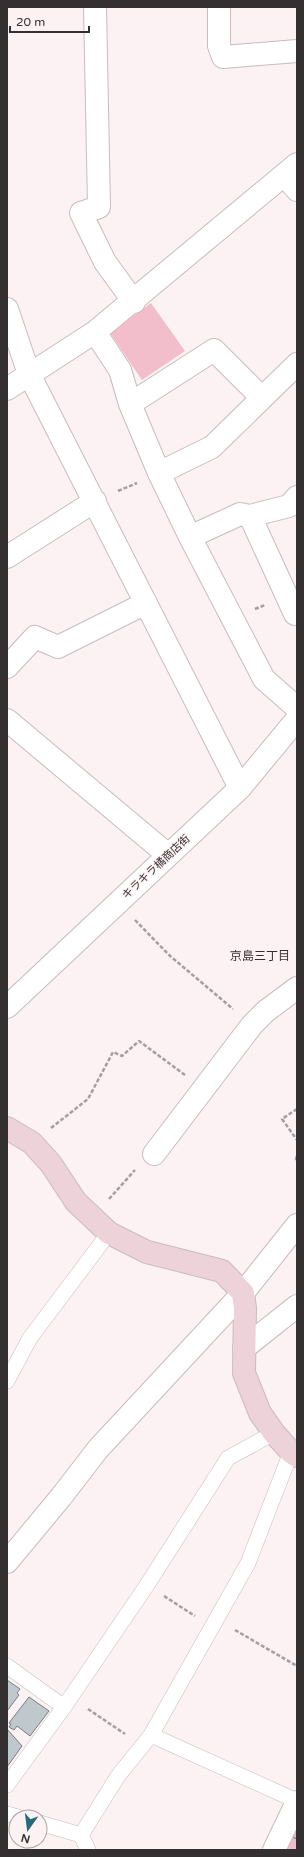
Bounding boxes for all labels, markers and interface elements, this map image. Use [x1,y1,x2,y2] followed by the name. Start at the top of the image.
[10,8,89,34] scale bar
[16,15,45,29] text: 20 m
[119,832,193,902] street label: キラキラ橘商店街
[230,949,290,963] district label: 京島三丁目
[8,1809,48,1849] north arrow
[20,1831,32,1846] text: N

